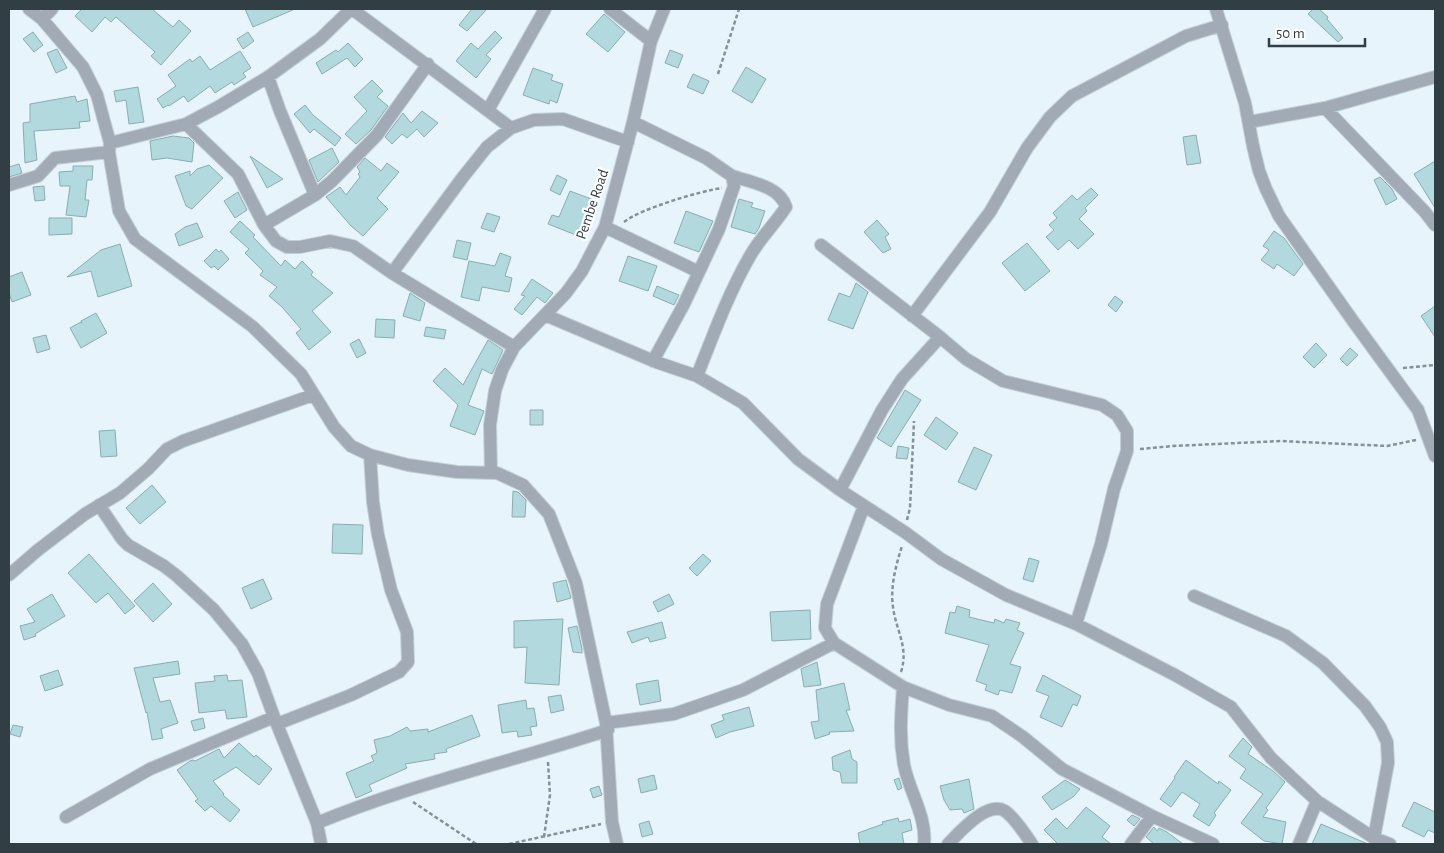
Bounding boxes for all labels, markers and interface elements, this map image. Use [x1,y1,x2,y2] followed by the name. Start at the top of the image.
[1269,15,1365,47] scale bar
[1276,26,1305,41] text: 50 m
[573,167,612,241] street label: Pembe Road

